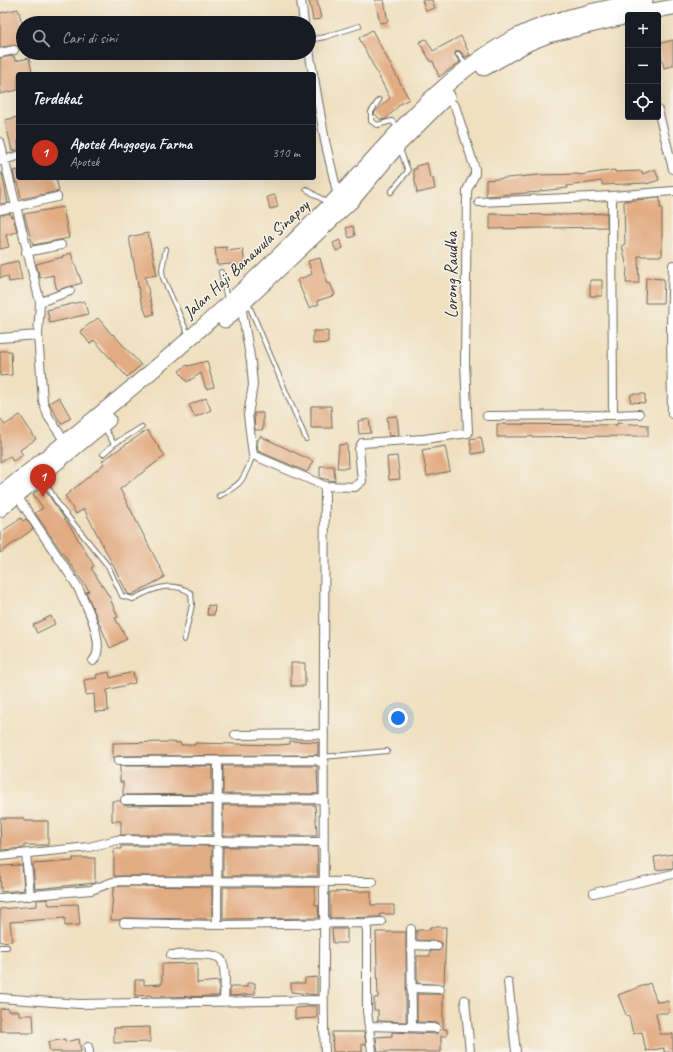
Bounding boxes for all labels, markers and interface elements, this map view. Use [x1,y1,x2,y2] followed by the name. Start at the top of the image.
[625,12,661,120] map controls
[625,12,661,48] button: +
[16,16,316,60] search box
[30,27,52,49] icon: search
[62,29,117,48] text: Cari di sini
[625,48,661,84] button: −
[625,84,661,120] button: locate
[32,88,82,109] text: Terdekat
[70,135,192,154] text: Apotek Anggoeya Farma
[42,145,48,161] text: 1
[272,145,300,161] text: 310 m
[70,154,99,170] text: Apotek
[178,194,314,324] street label: Jalan Haji Banawula Sinapoy
[441,231,462,318] street label: Lorong Raudha
[30,464,56,497] pin: 1
[388,708,408,728] your location

